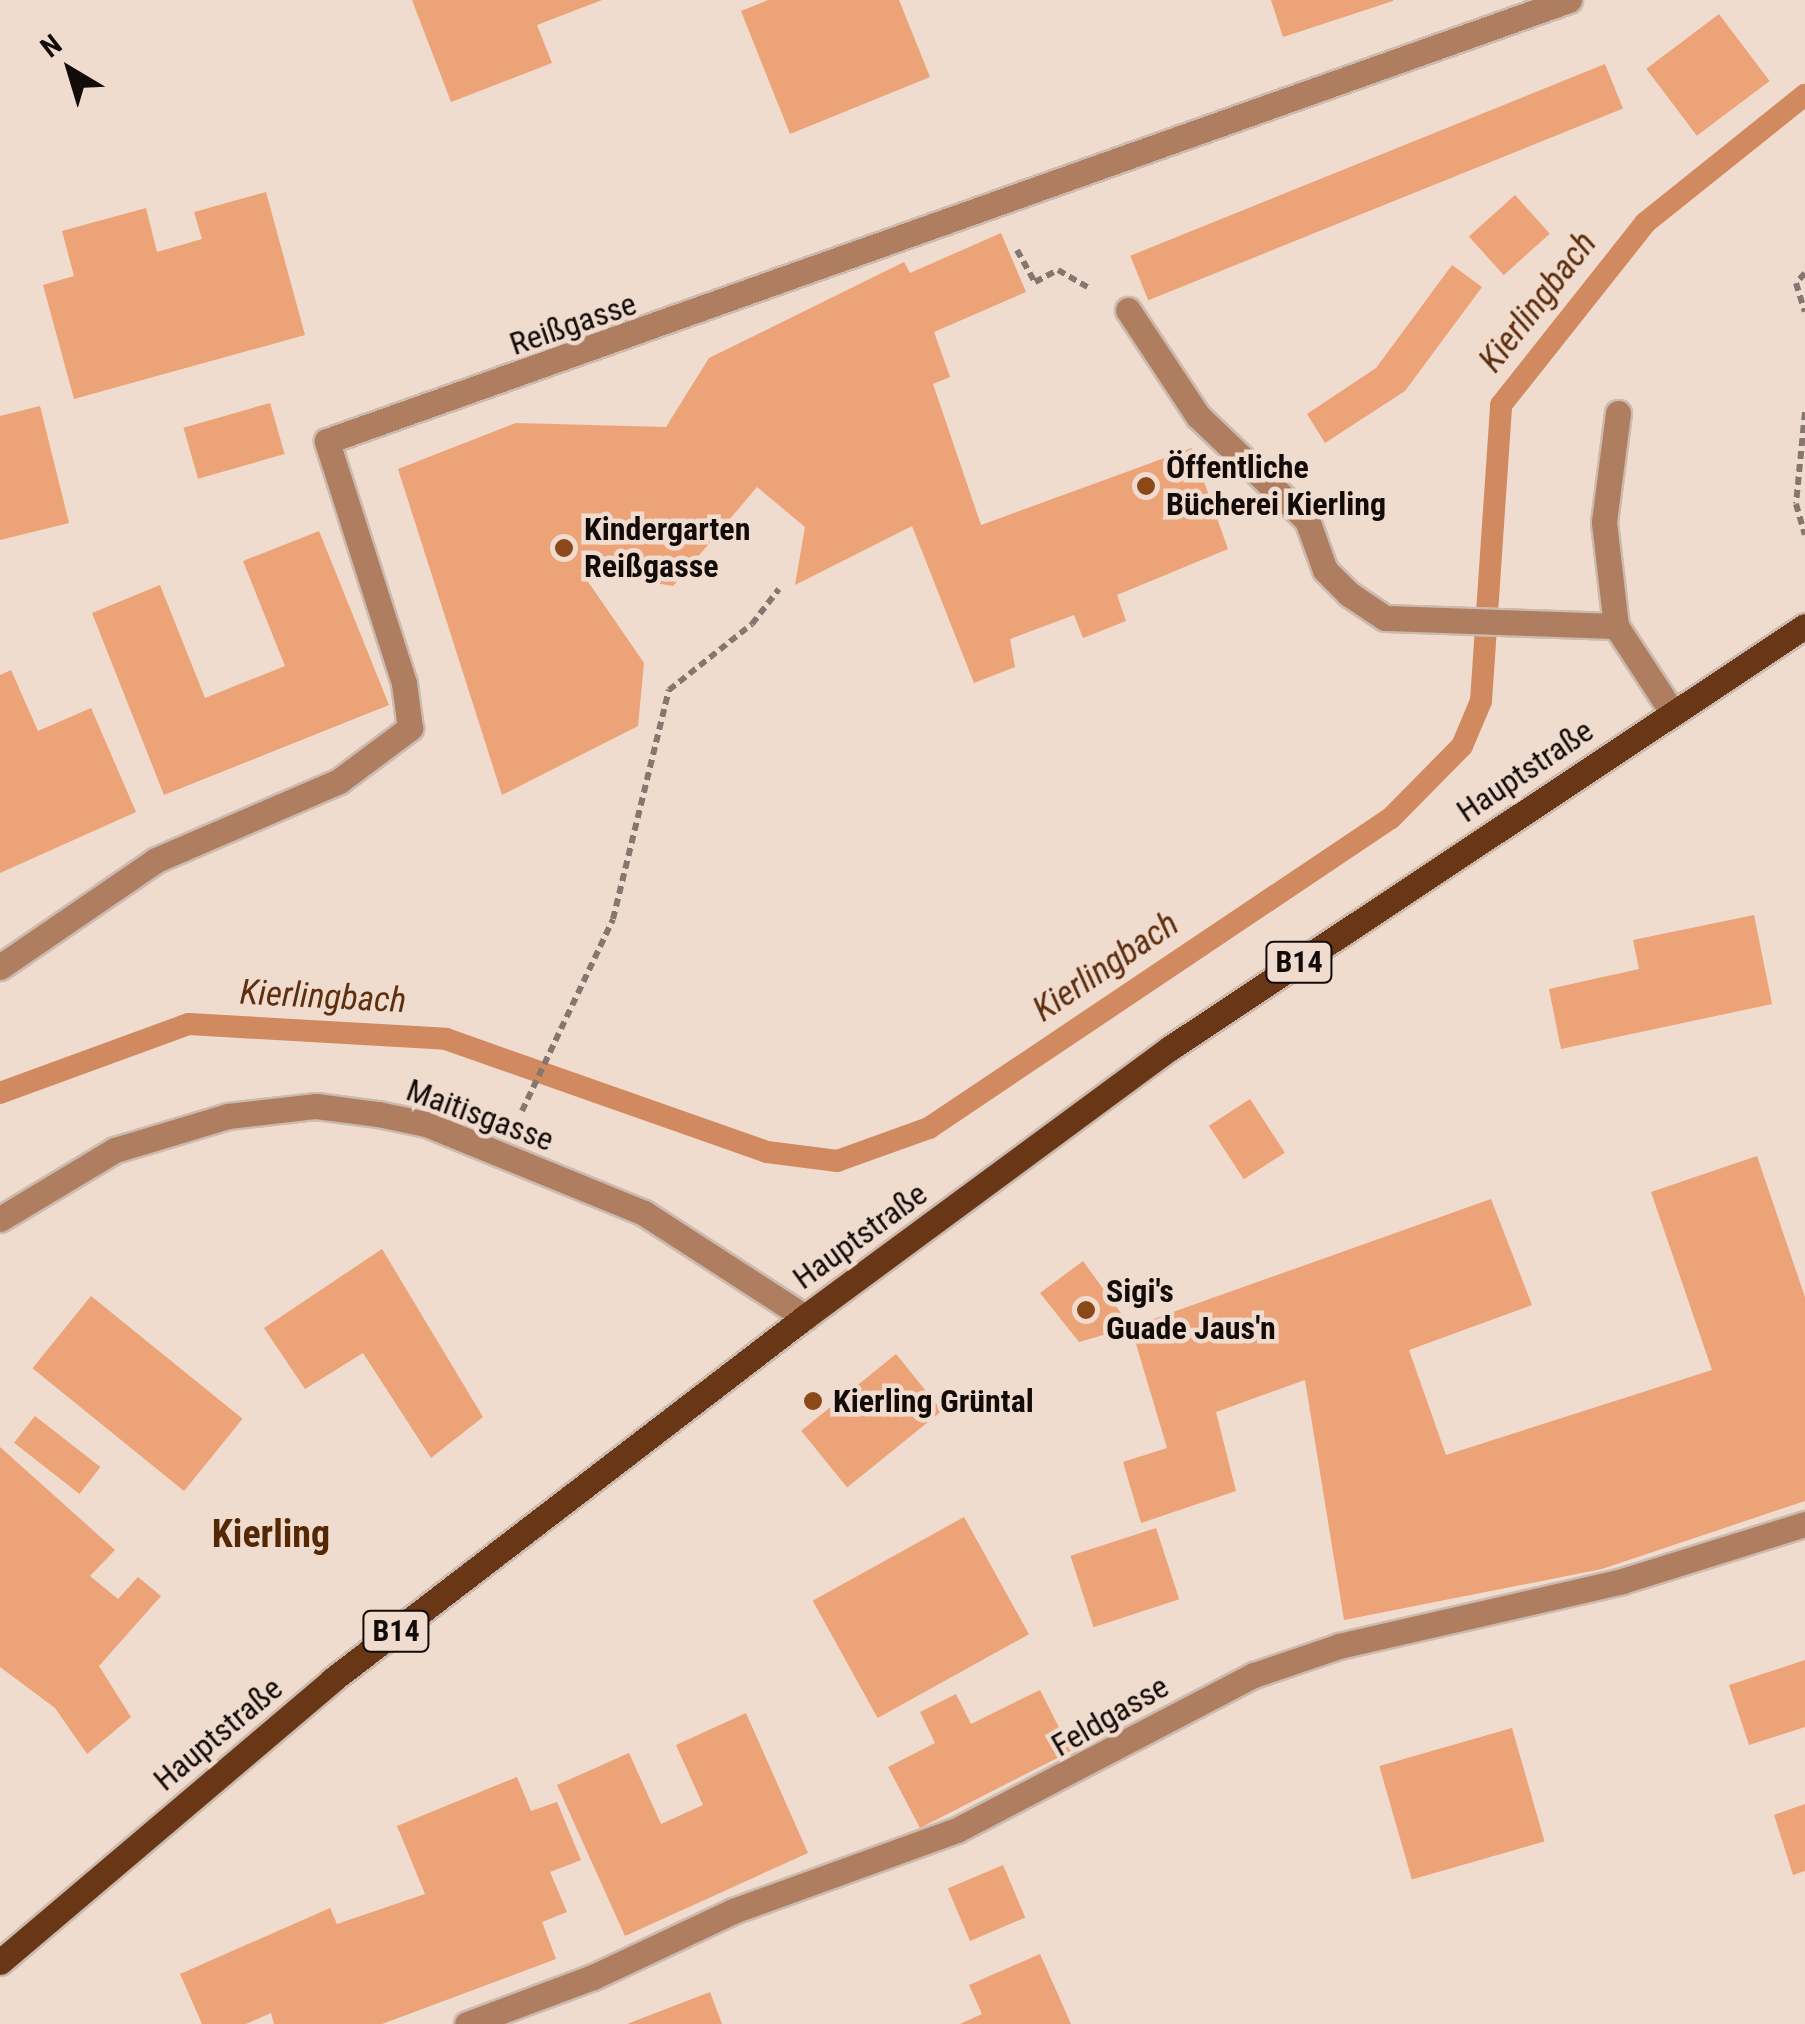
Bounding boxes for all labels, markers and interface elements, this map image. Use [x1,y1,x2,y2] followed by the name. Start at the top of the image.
[20,20,120,120] north arrow
[34,28,68,64] text: N
[1470,224,1606,380] water label: Kierlingbach
[505,284,641,364] street label: Reißgasse
[1166,449,1386,524] place label: Öffentliche Bücherei Kierling
[1135,475,1157,497] marker: Öffentliche Bücherei Kierling
[584,511,750,586] place label: Kindergarten Reißgasse
[553,537,575,559] marker: Kindergarten Reißgasse
[1450,711,1600,831] street label: Hauptstraße
[1025,903,1187,1031] water label: Kierlingbach
[1264,937,1334,987] road number: B14
[239,972,407,1022] water label: Kierlingbach
[401,1071,559,1159] street label: Maitisgasse
[786,1175,934,1297] street label: Hauptstraße
[1106,1273,1276,1348] place label: Sigi's Guade Jaus'n
[1075,1299,1097,1321] marker: Sigi's Guade Jaus'n
[833,1382,1034,1420] place label: Kierling Grüntal
[802,1390,824,1412] marker: Kierling Grüntal
[212,1512,330,1558] district label: Kierling
[361,1606,431,1656] road number: B14
[1045,1667,1175,1765] street label: Feldgasse
[146,1669,290,1799] street label: Hauptstraße

